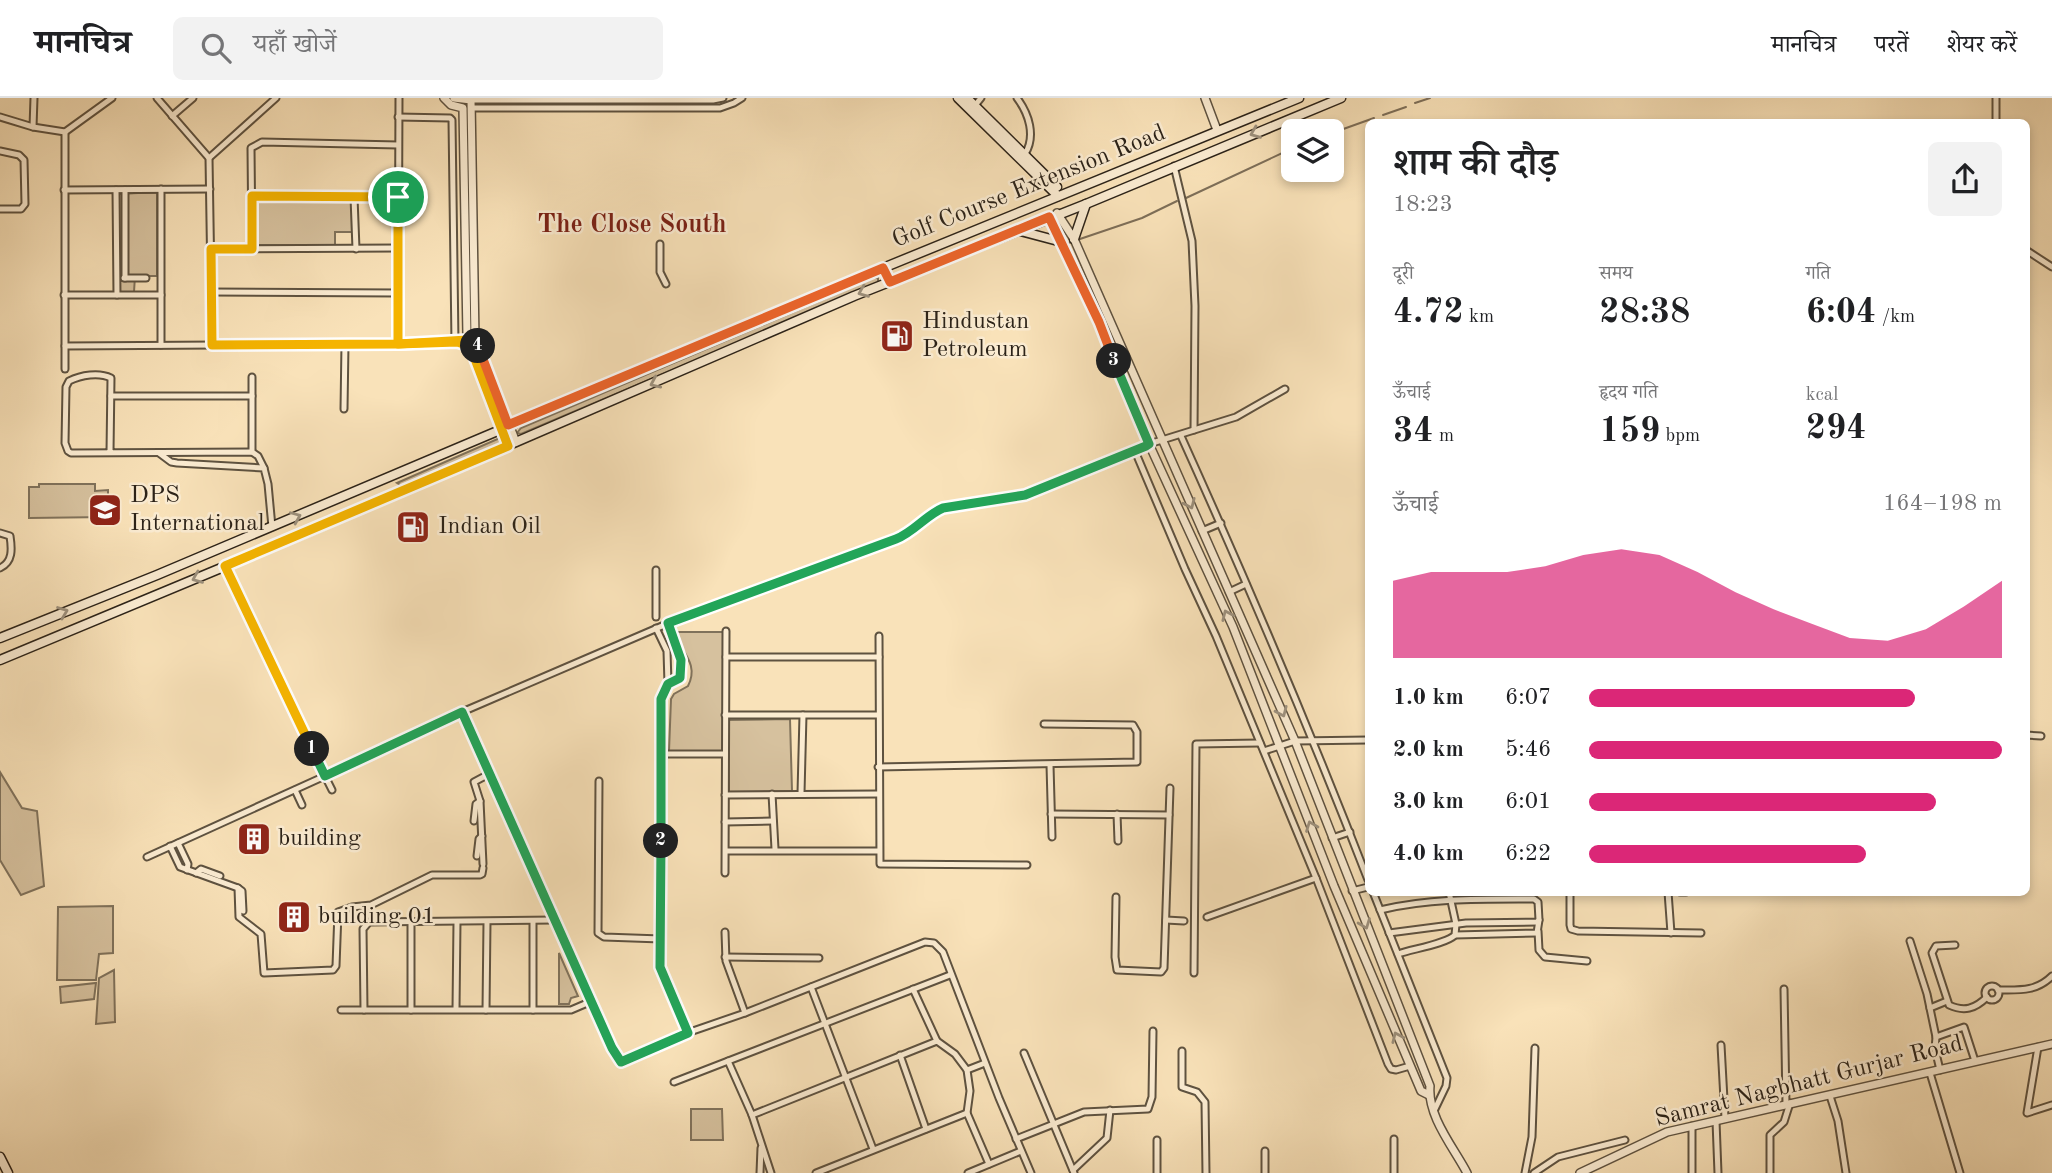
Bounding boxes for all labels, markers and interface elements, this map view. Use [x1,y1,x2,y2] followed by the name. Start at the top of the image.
[173,17,663,80] search box
[35,28,131,61] text: मानचित्र
[197,29,235,67] icon: search
[253,32,337,58] text: यहाँ खोजें
[1771,34,1836,58] text: मानचित्र
[1874,34,1909,58] text: परतें
[1947,34,2017,58] text: शेयर करें
[1281,119,1344,182] map controls
[1281,119,1344,182] button: layers
[889,121,1169,253] street label: Golf Course Extension Road
[1250,124,1262,138] one-way arrow
[1928,142,2002,216] button: share
[1393,146,1557,184] text: शाम की दौड़
[368,167,428,227] pin
[379,178,417,216] icon: arrive
[1393,193,1453,216] text: 18:23
[537,212,727,238] district label: The Close South
[1393,265,1414,284] text: दूरी
[1599,265,1633,284] text: समय
[1806,265,1831,284] text: गति
[858,284,870,298] one-way arrow
[1393,295,1464,330] text: 4.72
[1599,295,1690,330] text: 28:38
[1806,295,1876,330] text: 6:04
[1464,308,1494,327] text: km
[1876,308,1915,327] text: /km
[922,310,1029,362] place label: Hindustan Petroleum
[878,317,916,355] fuel station icon: Hindustan Petroleum
[461,328,496,364] pin: 4
[472,336,483,355] text: 4
[1096,344,1132,378] pin: 3
[1108,351,1119,370] text: 3
[649,375,661,389] one-way arrow
[1393,384,1430,403] text: ऊँचाई
[1599,384,1658,403] text: हृदय गति
[1806,386,1838,405] text: kcal
[1806,411,1867,446] text: 294
[1393,414,1434,449] text: 34
[1599,414,1660,449] text: 159
[1434,427,1454,446] text: m
[1660,427,1700,446] text: bpm
[130,484,265,536] place label: DPS International
[86,491,124,529] school or university icon: DPS International
[1883,492,2002,515] text: 164–198 m
[1393,493,1438,516] text: ऊँचाई
[1182,497,1196,509] one-way arrow
[394,508,432,546] fuel station icon: Indian Oil
[289,511,301,525] one-way arrow
[438,515,541,539] place label: Indian Oil
[192,569,204,583] one-way arrow
[56,606,68,620] one-way arrow
[1221,609,1235,622] one-way arrow
[1393,686,1464,709] text: 1.0 km
[1505,686,1551,709] text: 6:07
[1274,705,1288,718] one-way arrow
[294,732,330,766] pin: 1
[1393,738,1464,761] text: 2.0 km
[1505,738,1551,761] text: 5:46
[306,739,317,758] text: 1
[1393,790,1464,813] text: 3.0 km
[1505,790,1551,813] text: 6:01
[235,820,273,858] building icon: building
[1306,821,1320,833] one-way arrow
[644,824,678,858] pin: 2
[278,827,361,851] place label: building
[655,831,666,850] text: 2
[1393,842,1464,865] text: 4.0 km
[1505,842,1551,865] text: 6:22
[275,898,313,936] building icon: building 01
[318,905,436,929] place label: building 01
[1357,917,1371,929] one-way arrow
[1391,1032,1405,1044] one-way arrow
[1653,1032,1965,1132] street label: Samrat Nagbhatt Gurjar Road

